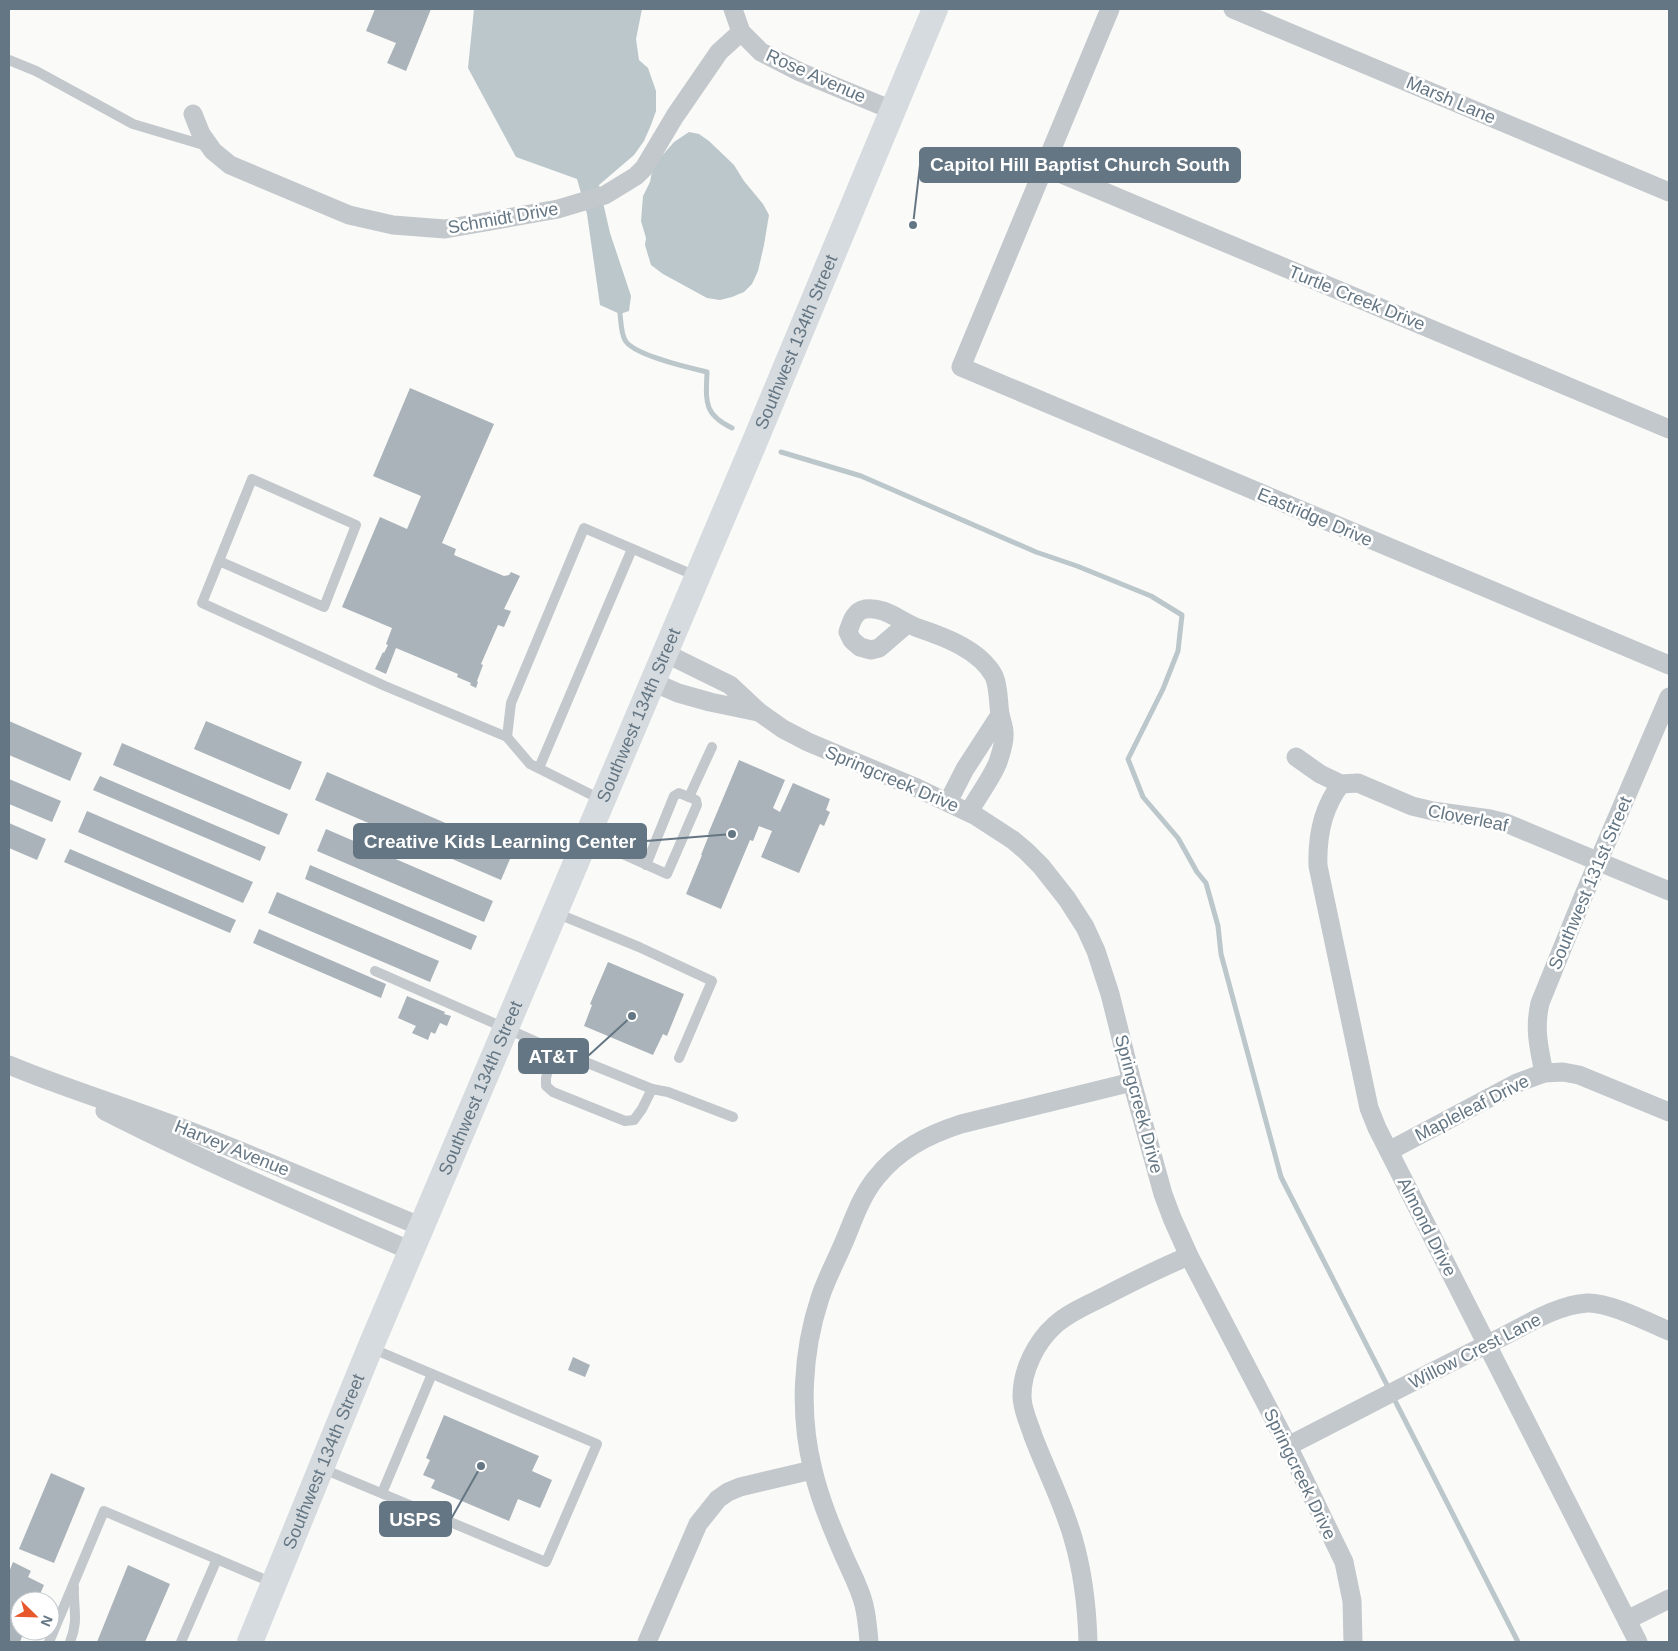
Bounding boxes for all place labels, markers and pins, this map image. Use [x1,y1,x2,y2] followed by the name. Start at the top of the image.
[920,148,1240,182] callout: Capitol Hill Baptist Church South
[354,824,646,858] callout: Creative Kids Learning Center
[519,1039,588,1073] callout: AT&T
[380,1502,451,1536] callout: USPS

